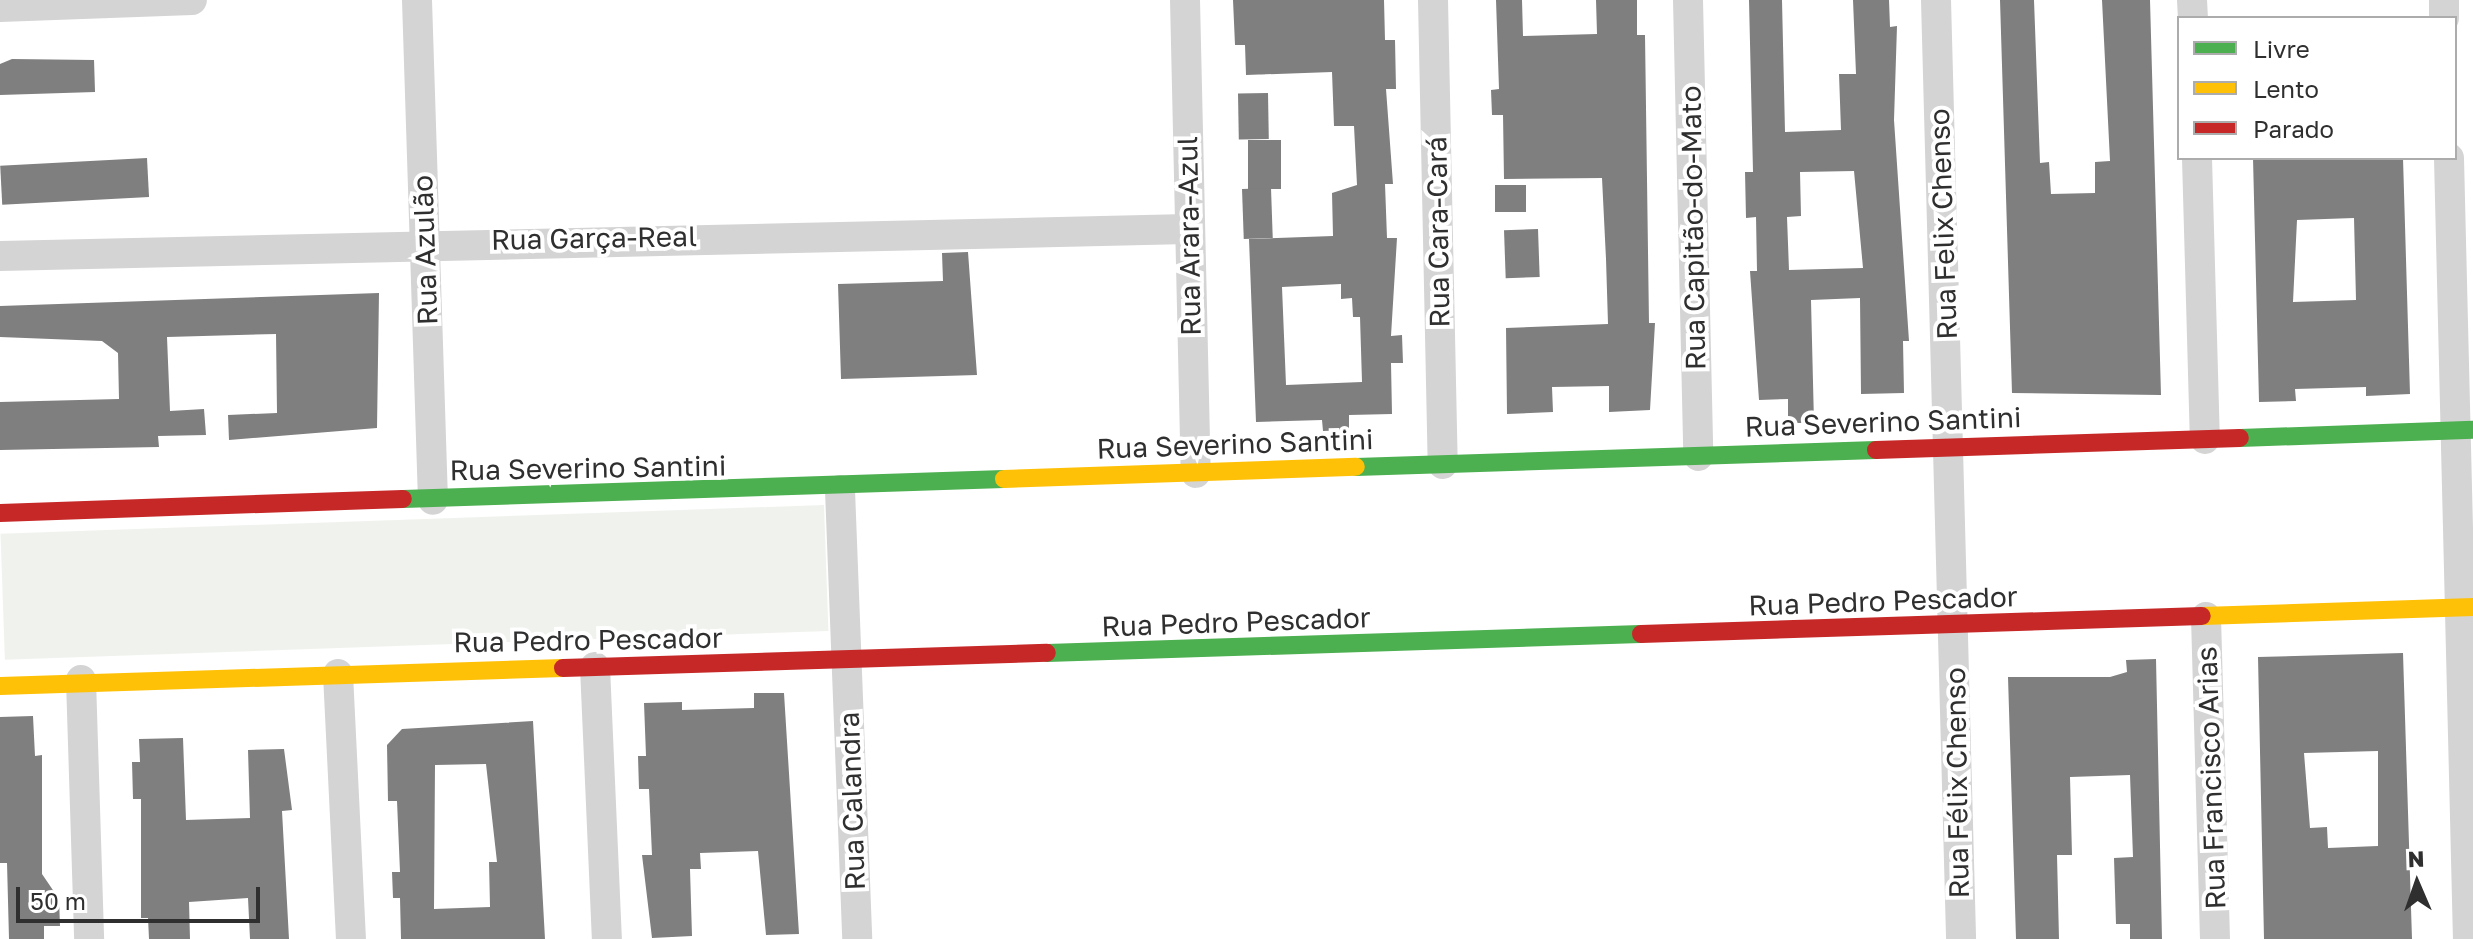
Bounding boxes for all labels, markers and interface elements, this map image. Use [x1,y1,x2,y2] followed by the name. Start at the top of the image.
[2177,16,2457,160] legend
[2253,34,2310,63] text: Livre
[2253,74,2319,103] text: Lento
[1674,85,1712,371] street label: Rua Capitão-do-Mato
[1922,108,1964,340] street label: Rua Felix Chenso
[2253,114,2334,143] text: Parado
[1170,136,1208,336] street label: Rua Arara-Azul
[1420,136,1456,328] street label: Rua Cara-Cará
[406,174,444,326] street label: Rua Azulão
[491,219,697,257] street label: Rua Garça-Real
[1744,400,2022,444] street label: Rua Severino Santini
[1096,422,1374,466] street label: Rua Severino Santini
[449,449,727,487] street label: Rua Severino Santini
[1748,580,2018,622] street label: Rua Pedro Pescador
[1101,601,1371,643] street label: Rua Pedro Pescador
[453,621,723,659] street label: Rua Pedro Pescador
[2190,646,2232,910] street label: Rua Francisco Arias
[1938,667,1976,899] street label: Rua Félix Chenso
[832,711,872,891] street label: Rua Calandra
[2377,843,2457,923] north arrow
[2407,845,2425,872] text: N
[20,871,264,921] scale bar
[30,886,86,915] text: 50 m

